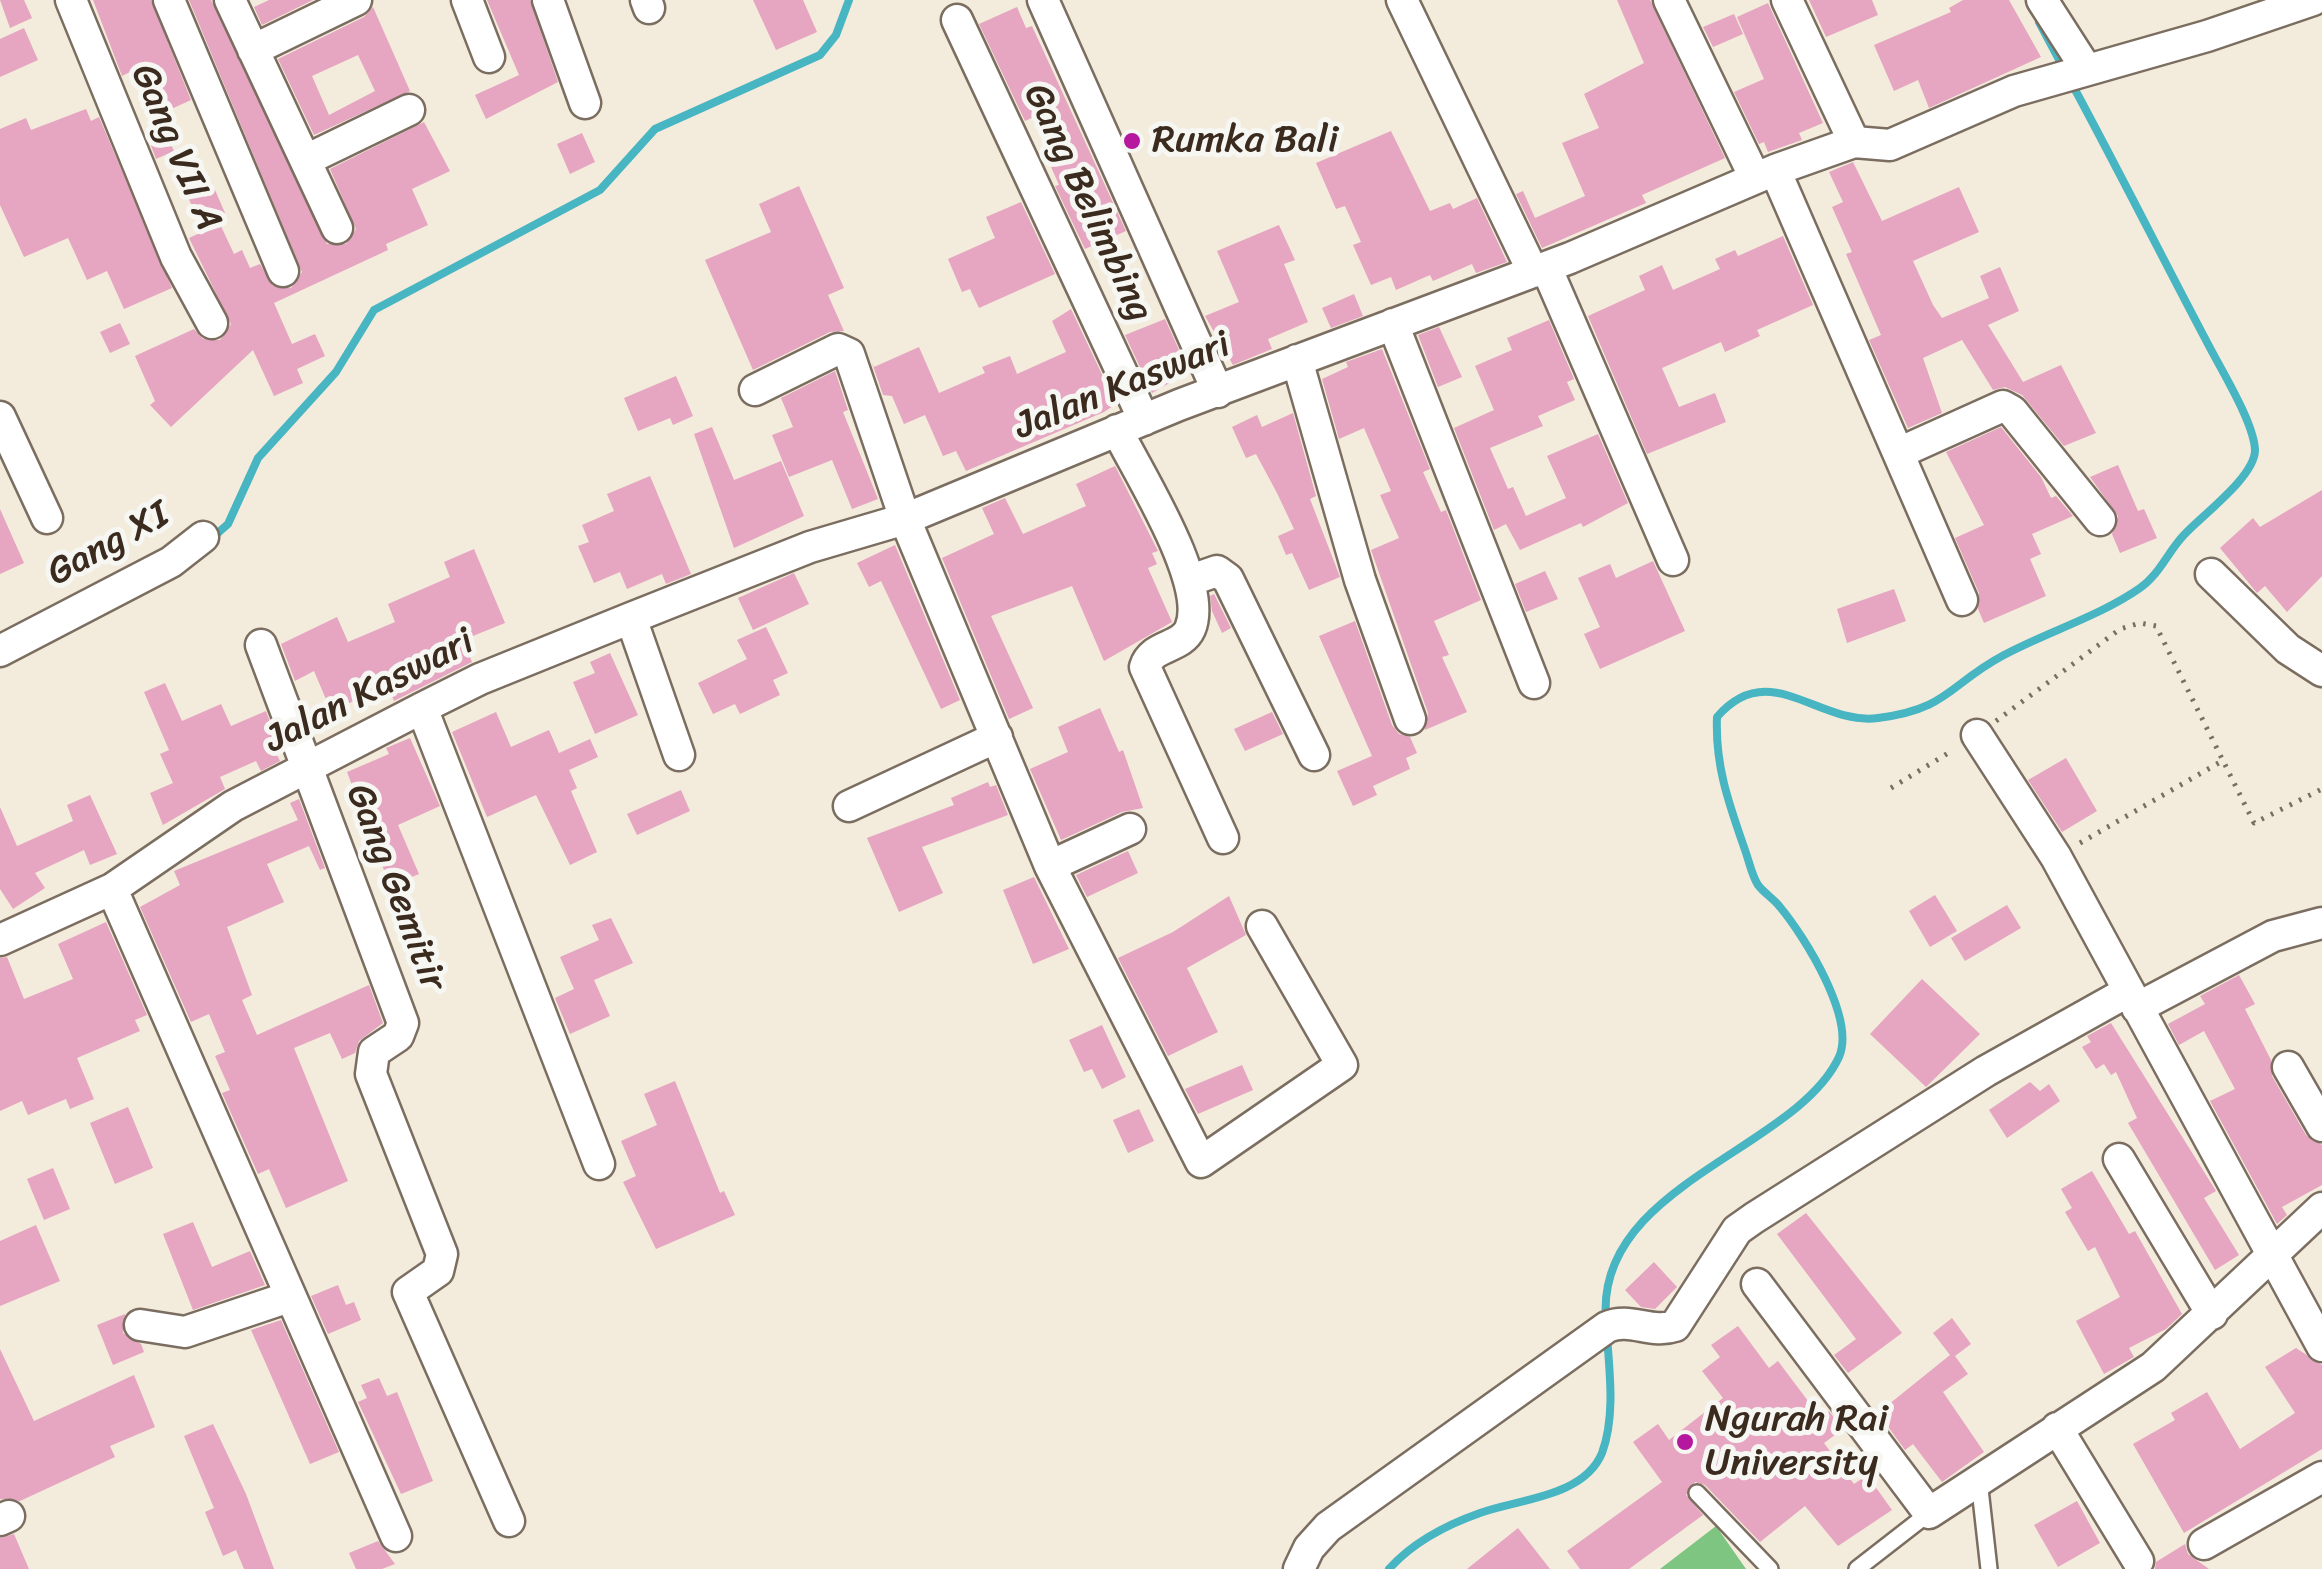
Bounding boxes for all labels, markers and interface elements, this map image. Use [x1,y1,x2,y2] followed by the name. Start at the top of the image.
[120,58,230,238] street label: Gang VII A
[1012,77,1162,329] street label: Gang Belimbing
[1152,118,1338,164] place label: Rumka Bali
[1121,130,1143,152] marker: Rumka Bali
[1009,323,1237,451] street label: Jalan Kaswari
[40,493,178,597] street label: Gang XI
[258,620,482,764] street label: Jalan Kaswari
[335,778,455,998] street label: Gang Gemitir
[1705,1397,1888,1486] place label: Ngurah Rai University
[1674,1431,1696,1453] marker: Ngurah Rai University

